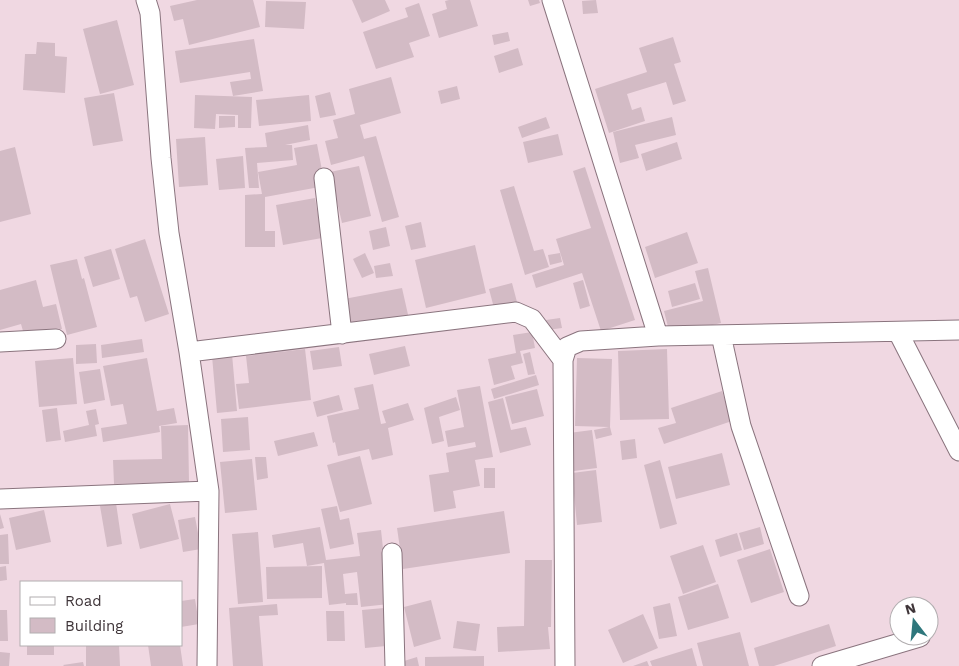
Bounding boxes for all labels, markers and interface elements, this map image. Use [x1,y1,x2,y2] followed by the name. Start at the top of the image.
[20,581,182,646] legend
[65,592,102,610] text: Road
[889,596,939,646] north arrow
[903,599,918,618] text: N
[65,617,123,635] text: Building

